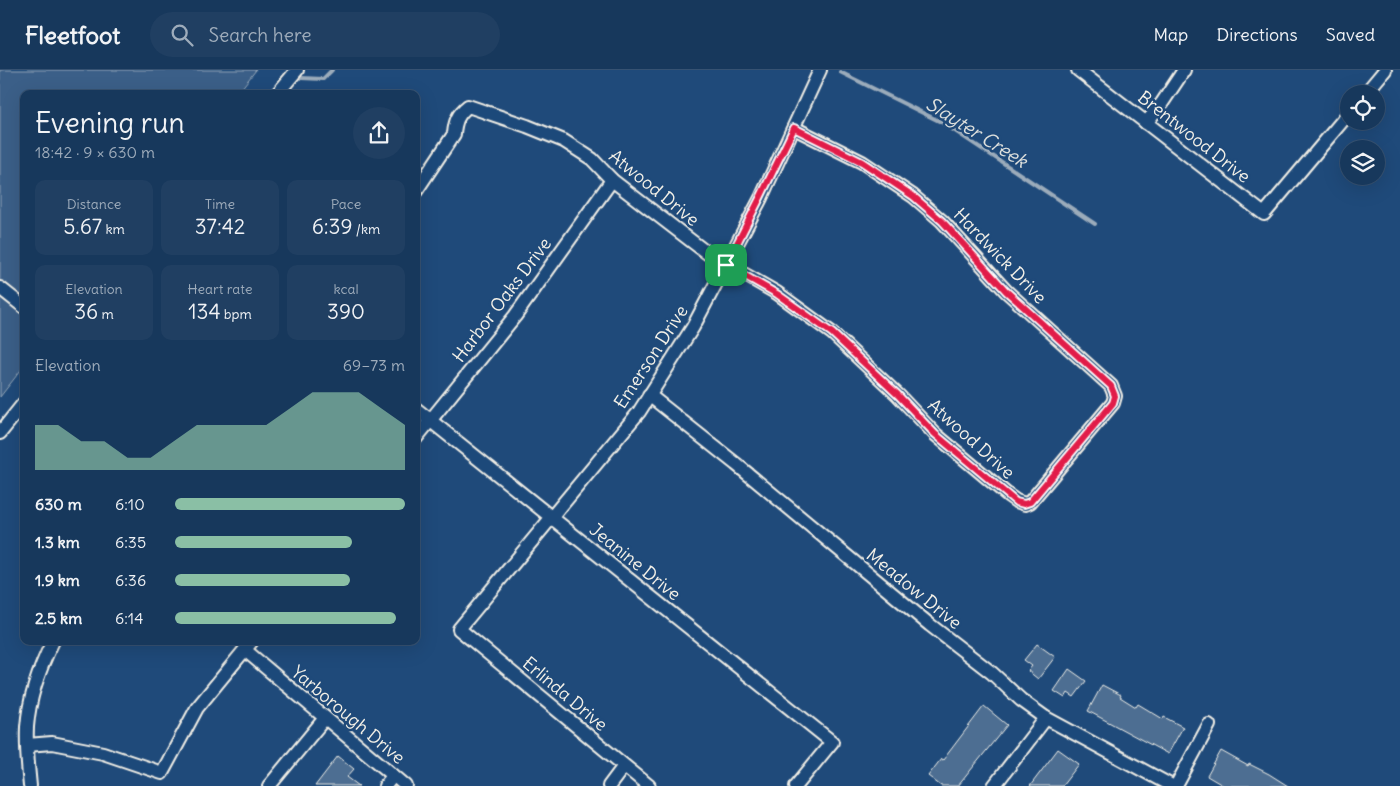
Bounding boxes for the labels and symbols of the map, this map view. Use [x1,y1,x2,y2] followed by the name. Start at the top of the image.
[1133,86,1255,188] street label: Brentwood Drive
[922,91,1033,173] water label: Slayter Creek
[605,144,704,231] street label: Atwood Drive
[949,203,1052,308] street label: Hardwick Drive
[447,233,556,367] street label: Harbor Oaks Drive
[705,244,747,286] pin
[609,301,693,413] street label: Emerson Drive
[923,394,1020,484] street label: Atwood Drive
[585,518,686,605] street label: Jeanine Drive
[862,543,967,634] street label: Meadow Drive
[518,651,613,736] street label: Erlinda Drive
[287,660,410,769] street label: Yarborough Drive

